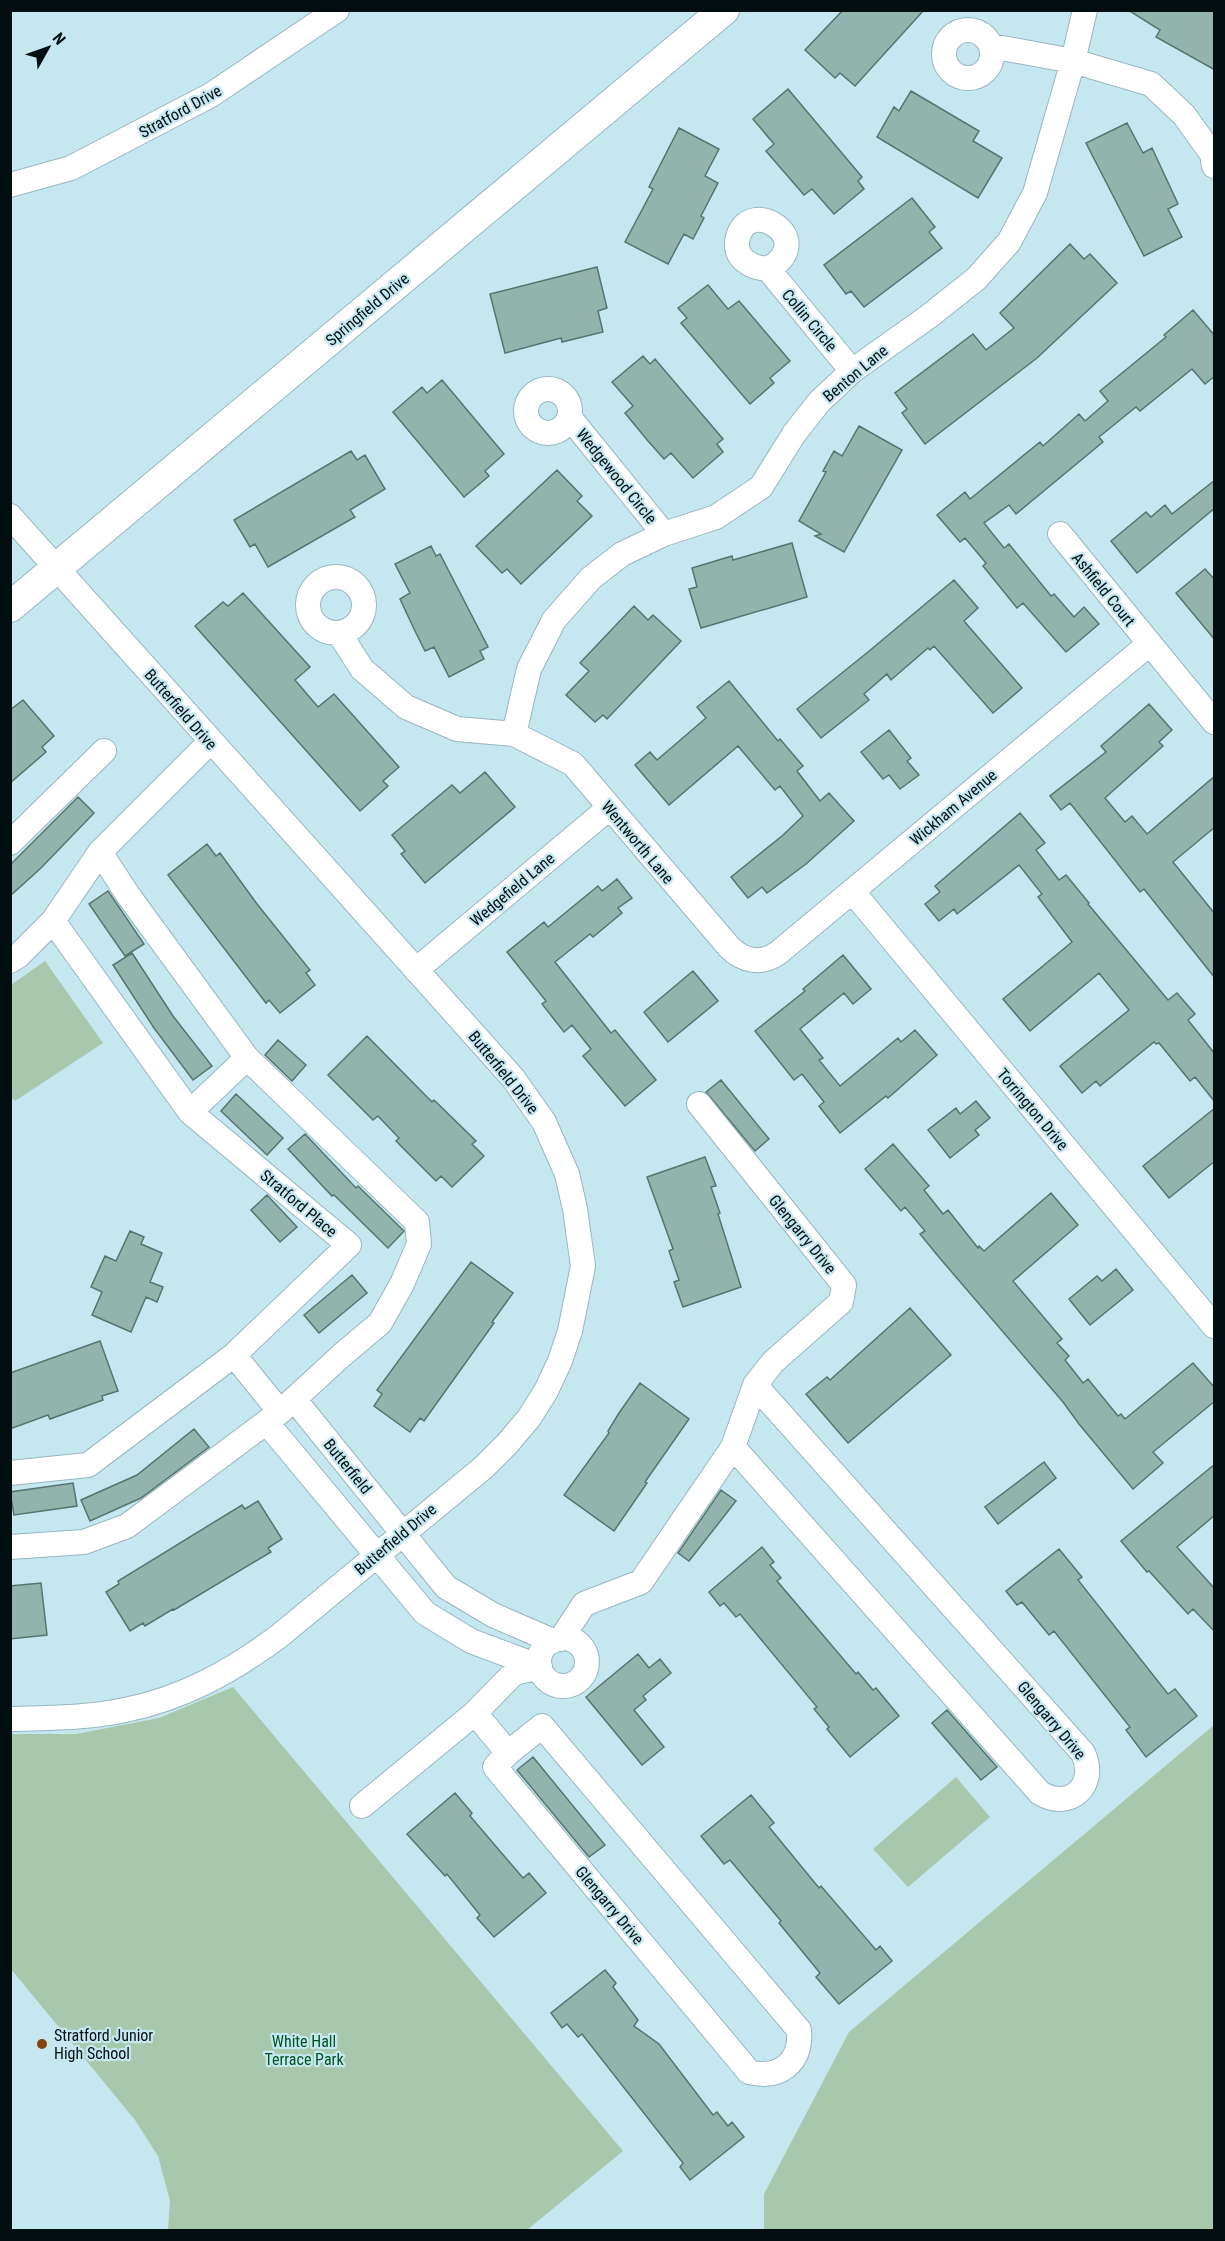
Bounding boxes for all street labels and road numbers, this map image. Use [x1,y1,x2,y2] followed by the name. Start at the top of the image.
[136,81,225,142] street label: Stratford Drive
[322,269,413,350] street label: Springfield Drive
[778,285,841,355] street label: Collin Circle
[819,341,892,406] street label: Benton Lane
[572,425,661,528] street label: Wedgewood Circle
[1068,548,1139,630] street label: Ashfield Court
[140,665,221,754] street label: Butterfield Drive
[906,766,1001,849] street label: Wickham Avenue
[597,797,678,888] street label: Wentworth Lane
[466,849,558,930] street label: Wedgefield Lane
[464,1027,543,1117] street label: Butterfield Drive
[993,1065,1072,1154] street label: Torrington Drive
[256,1166,341,1241] street label: Stratford Place
[765,1191,840,1278] street label: Glengarry Drive
[320,1435,376,1498] street label: Butterfield
[351,1500,440,1579] street label: Butterfield Drive
[1013,1677,1090,1763] street label: Glengarry Drive
[571,1862,648,1948] street label: Glengarry Drive

